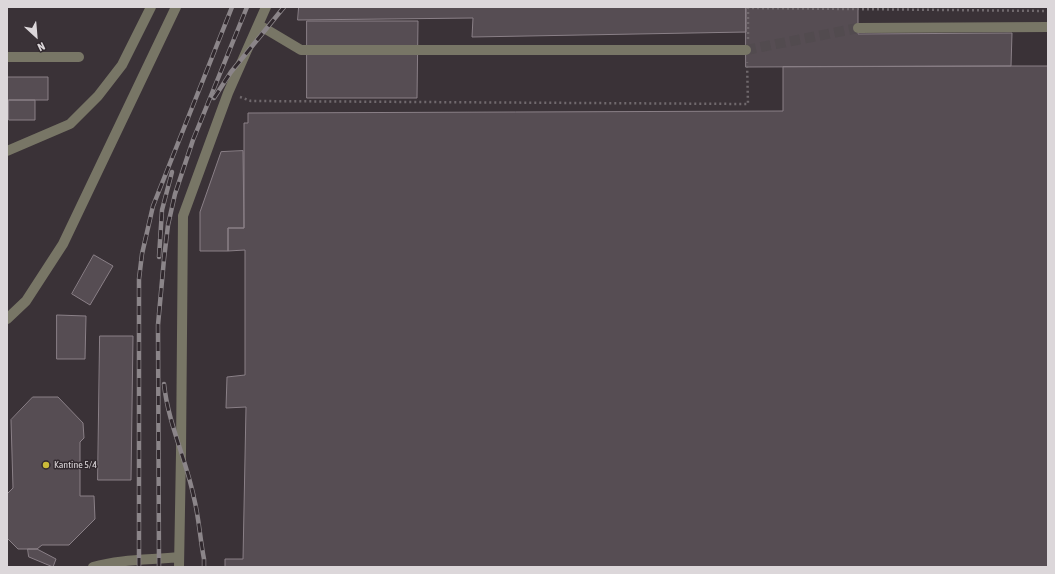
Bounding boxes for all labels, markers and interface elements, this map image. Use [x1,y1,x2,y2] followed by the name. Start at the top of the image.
[16,16,56,56] north arrow
[36,40,47,54] text: N
[54,459,97,471] place label: Kantine 5/4
[41,460,51,470] marker: Kantine 5/4

